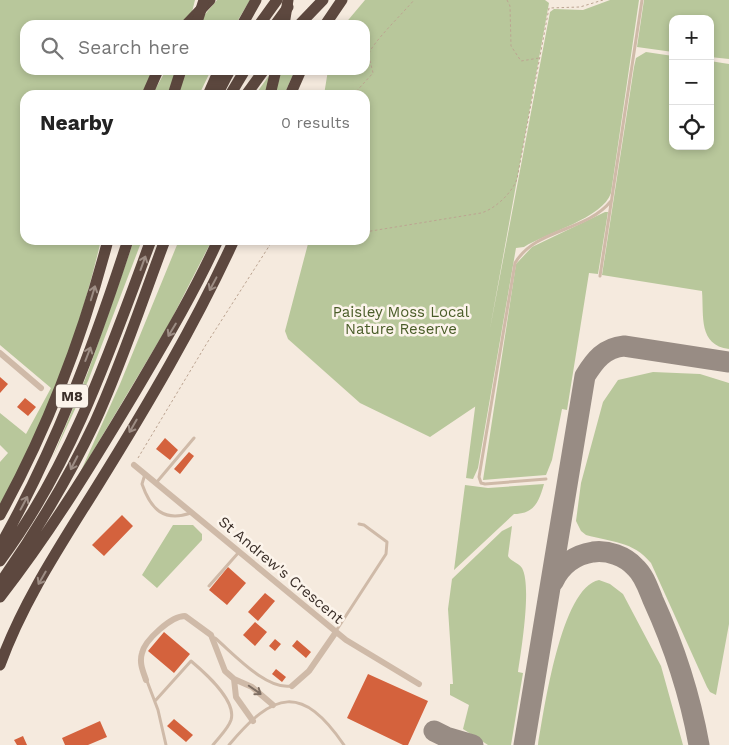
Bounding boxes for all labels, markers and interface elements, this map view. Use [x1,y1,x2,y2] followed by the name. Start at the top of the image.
[669,15,714,150] map controls
[669,15,714,60] button: +
[20,20,370,75] search box
[38,34,66,62] icon: search
[78,36,189,59] text: Search here
[669,60,714,105] button: −
[669,105,714,150] button: locate
[40,110,113,135] text: Nearby
[281,113,350,132] text: 0 results
[139,255,148,271] one-way arrow
[208,276,217,291] one-way arrow
[89,285,99,301] one-way arrow
[333,303,470,338] park label: Paisley Moss Local Nature Reserve
[166,322,176,336] one-way arrow
[84,347,93,362] one-way arrow
[56,384,88,408] road number: M8
[128,418,138,432] one-way arrow
[69,456,79,471] one-way arrow
[19,496,29,511] one-way arrow
[215,512,348,628] street label: St Andrew's Crescent
[36,571,46,585] one-way arrow
[248,685,262,695] one-way arrow

